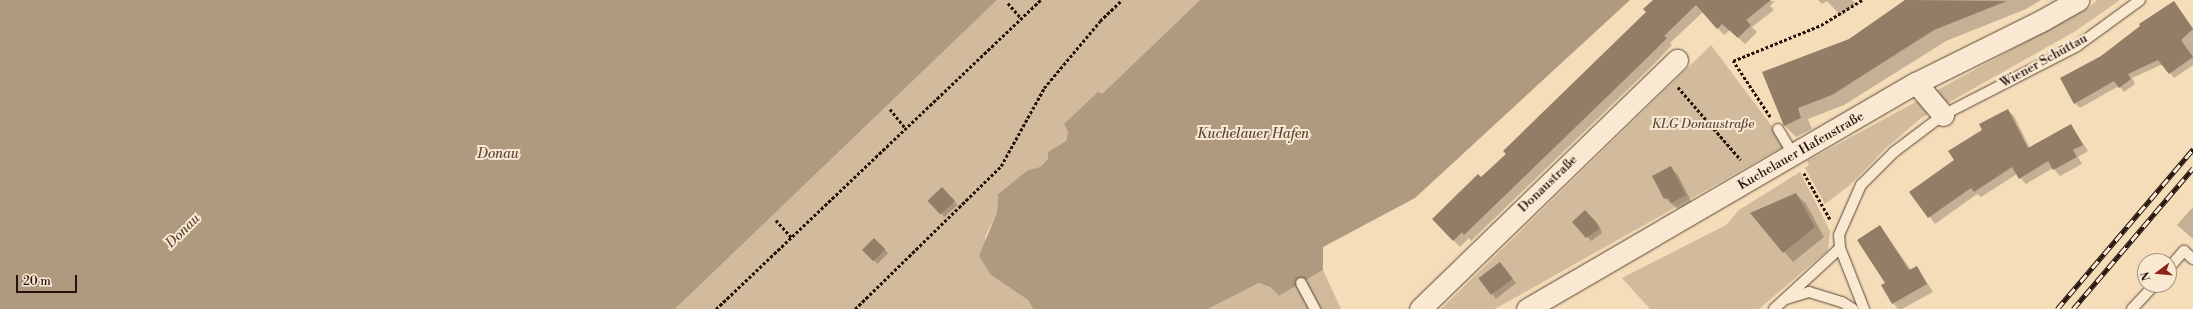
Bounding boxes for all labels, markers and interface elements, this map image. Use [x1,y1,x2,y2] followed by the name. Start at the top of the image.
[1998,31,2090,91] street label: Wiener Schüttau
[1735,109,1867,193] street label: Kuchelauer Hafenstraße
[1652,116,1754,132] park label: KLG Donaustraße
[1197,126,1309,142] water label: Kuchelauer Hafen
[477,146,519,162] water label: Donau
[1515,152,1581,216] street label: Donaustraße
[162,210,204,252] water label: Donau
[2137,253,2177,293] north arrow
[18,267,79,293] scale bar
[2139,270,2154,282] text: N
[23,274,51,289] text: 20 m

